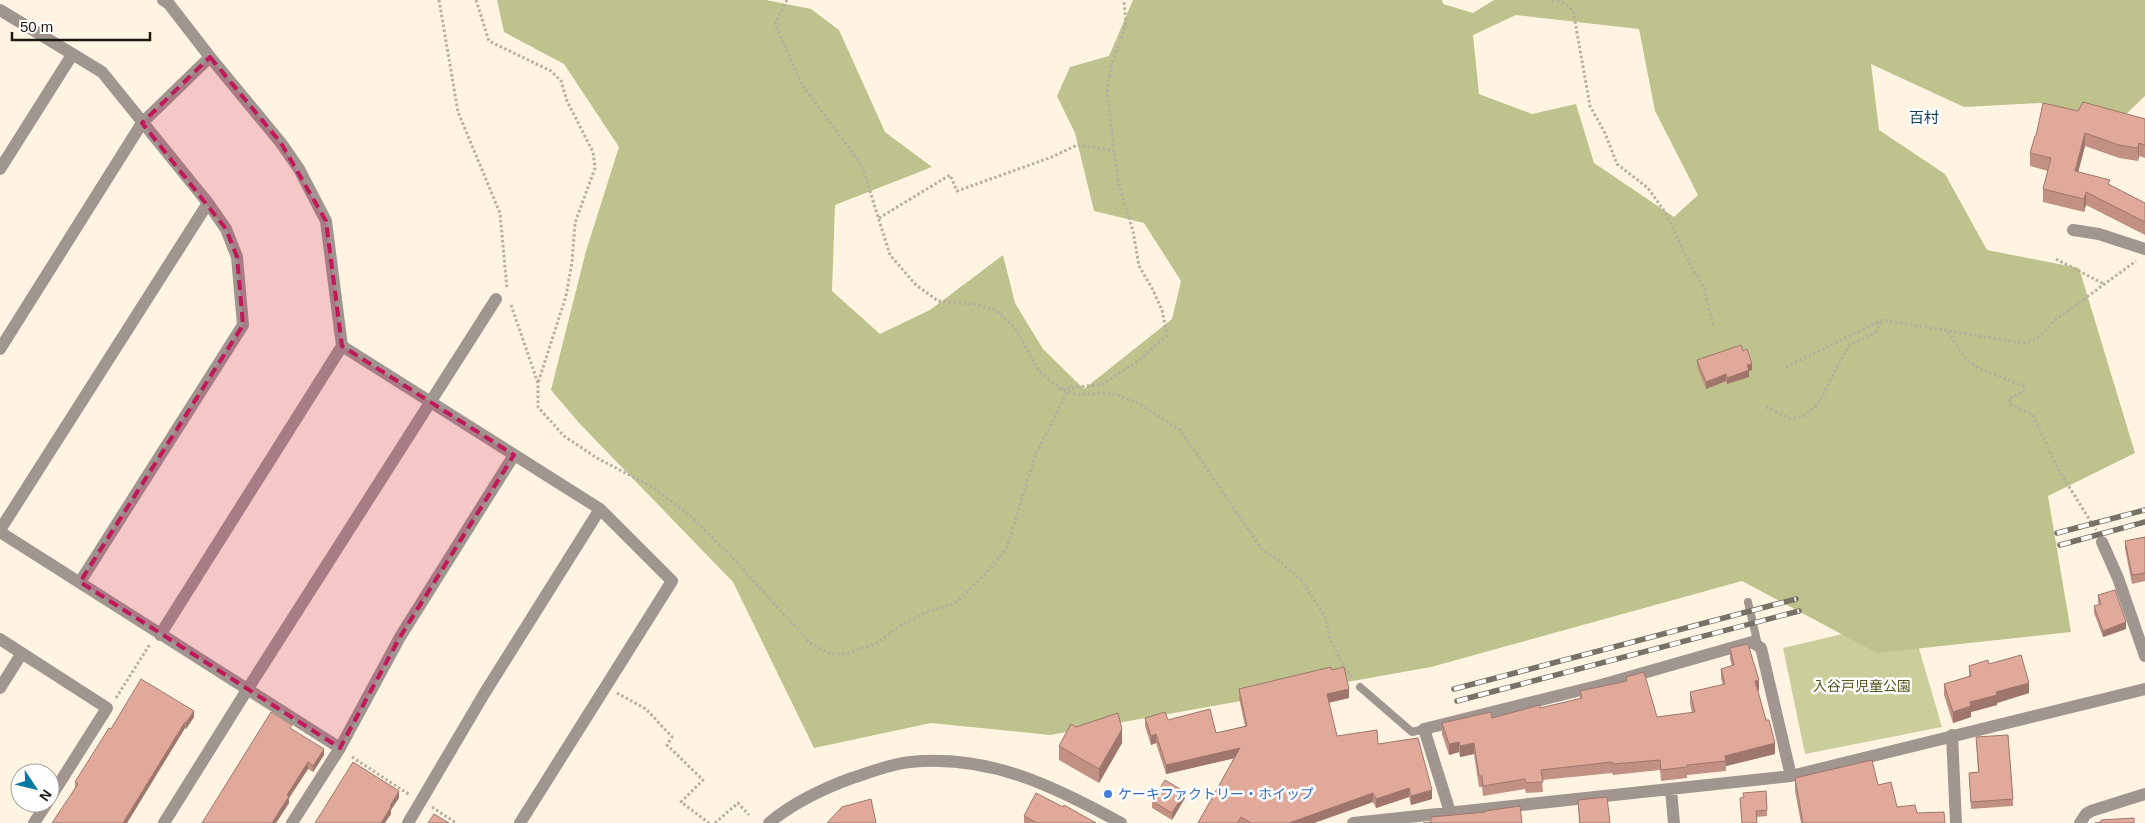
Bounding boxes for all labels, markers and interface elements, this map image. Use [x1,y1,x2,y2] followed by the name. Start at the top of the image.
[12,10,150,42] scale bar
[20,18,53,35] text: 50 m
[1909,109,1939,126] district label: 百村
[1813,678,1911,694] park label: 入谷戸児童公園
[10,763,60,813] north arrow
[1118,786,1314,802] place label: ケーキファクトリー・ホイップ
[36,787,55,804] text: N
[1102,788,1114,800] marker: ケーキファクトリー・ホイップ

